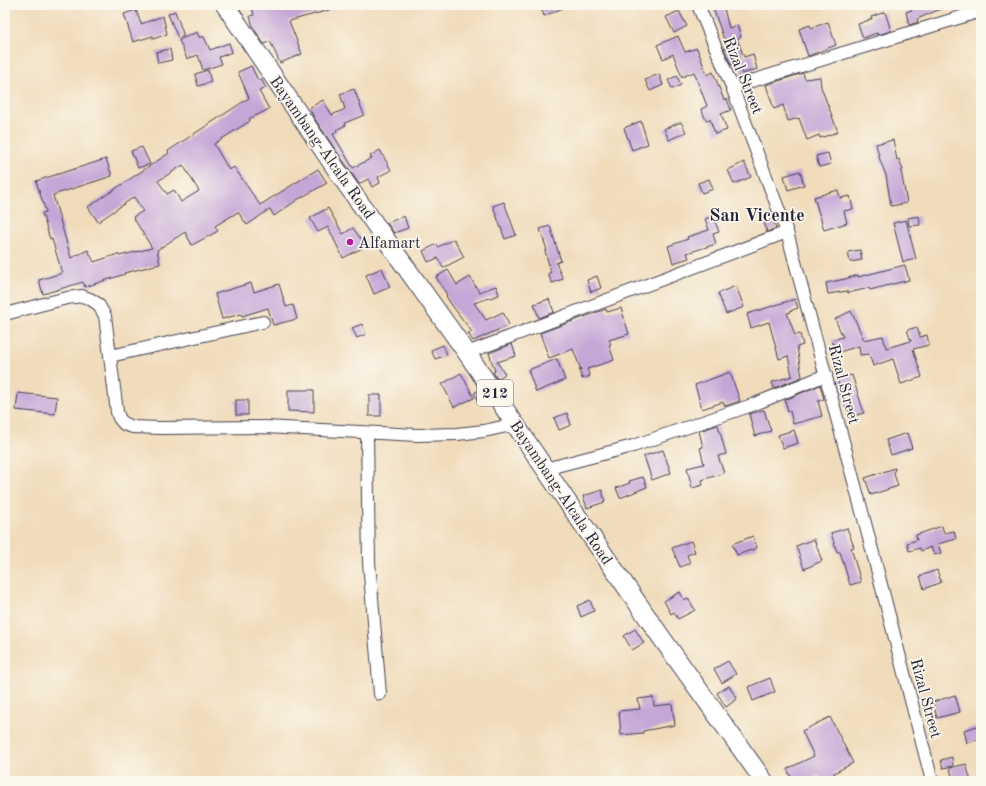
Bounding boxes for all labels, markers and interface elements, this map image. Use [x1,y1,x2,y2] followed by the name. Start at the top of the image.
[719,35,765,117] street label: Rizal Street
[266,74,377,223] street label: Bayambang-Alcala Road
[709,207,805,225] district label: San Vicente
[358,236,421,252] place label: Alfamart
[345,237,355,247] marker: Alfamart
[825,343,862,427] street label: Rizal Street
[477,380,513,406] road number: 212
[506,418,615,568] street label: Bayambang-Alcala Road
[907,657,944,741] street label: Rizal Street

